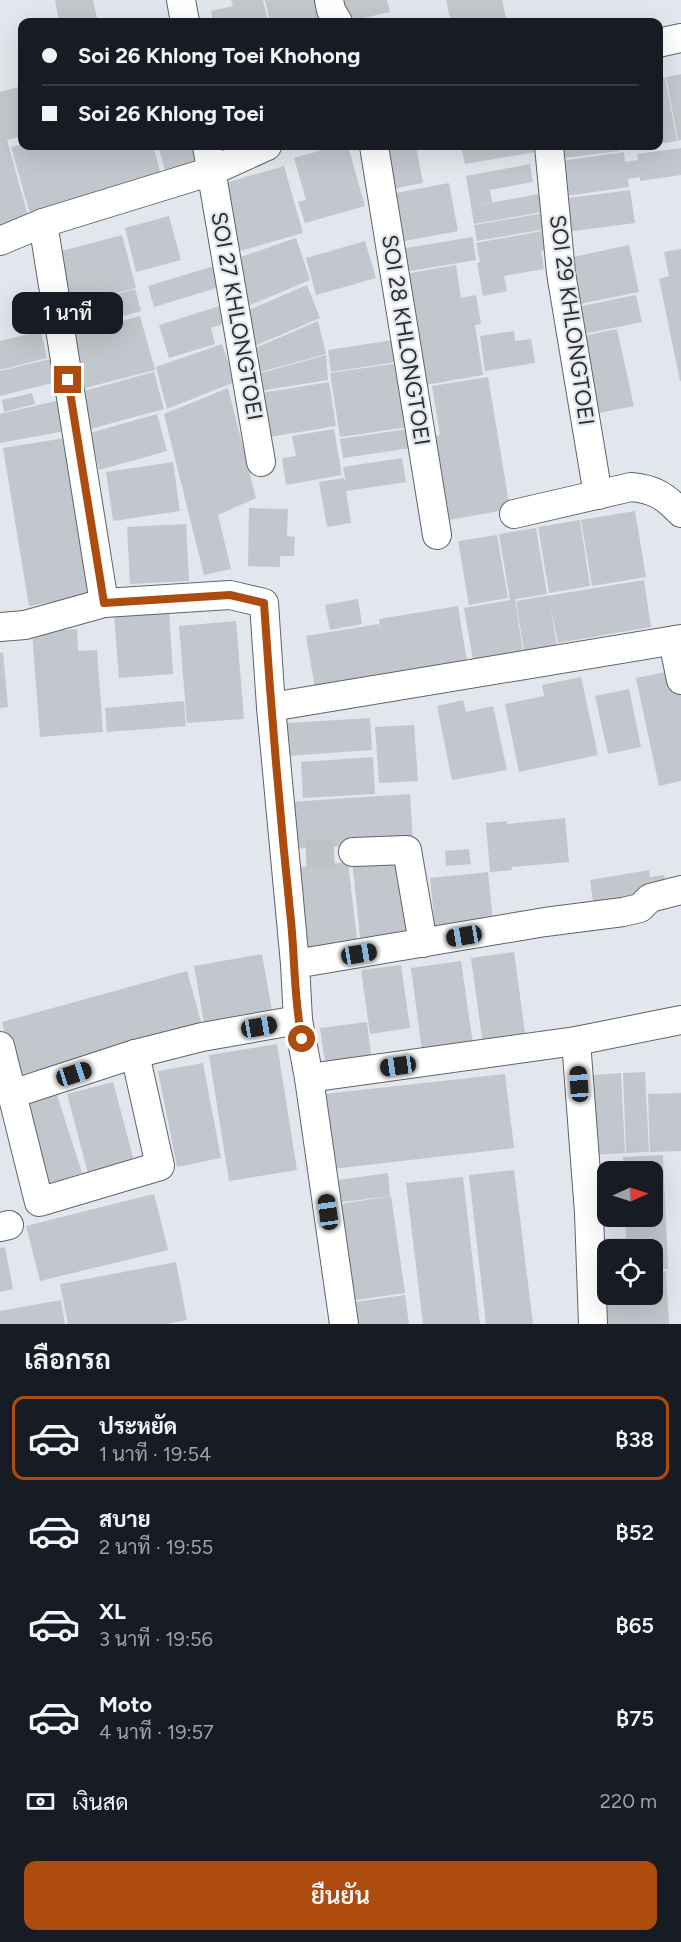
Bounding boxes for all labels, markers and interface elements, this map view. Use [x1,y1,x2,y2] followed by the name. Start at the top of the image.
[78,42,361,69] text: Soi 26 Khlong Toei Khohong
[78,100,264,127] text: Soi 26 Khlong Toei
[205,209,269,423] street label: SOI 27 KHLONGTOEI
[544,213,600,427] street label: SOI 29 KHLONGTOEI
[376,233,436,447] street label: SOI 28 KHLONGTOEI
[13,293,124,335] callout: 1 นาที
[43,301,92,325] text: 1 นาที
[54,366,81,393] route end
[445,924,483,948] car
[340,942,378,966] car
[240,1015,278,1039] car
[288,1025,315,1052] route start
[379,1055,417,1077] car
[54,1060,94,1088] car
[569,1065,589,1103] car
[597,1161,663,1227] north arrow
[597,1161,663,1305] map controls
[317,1193,339,1231] car
[597,1239,663,1305] button: locate
[24,1343,111,1376] text: เลือกรถ
[27,1411,81,1465] icon: car
[99,1413,177,1440] text: ประหยัด
[615,1426,654,1453] text: ฿38
[99,1442,211,1466] text: 1 นาที · 19:54
[27,1504,81,1558] icon: car
[99,1506,151,1533] text: สบาย
[616,1519,654,1546] text: ฿52
[99,1535,213,1559] text: 2 นาที · 19:55
[27,1597,81,1651] icon: car
[99,1598,126,1625] text: XL
[615,1612,654,1639] text: ฿65
[99,1627,213,1651] text: 3 นาที · 19:56
[27,1690,81,1744] icon: car
[99,1691,152,1718] text: Moto
[616,1705,654,1732] text: ฿75
[99,1720,214,1744] text: 4 นาที · 19:57
[24,1785,57,1818] icon: cash
[72,1789,129,1816] text: เงินสด
[600,1789,657,1813] text: 220 m
[24,1861,657,1930] button: ยืนยัน

